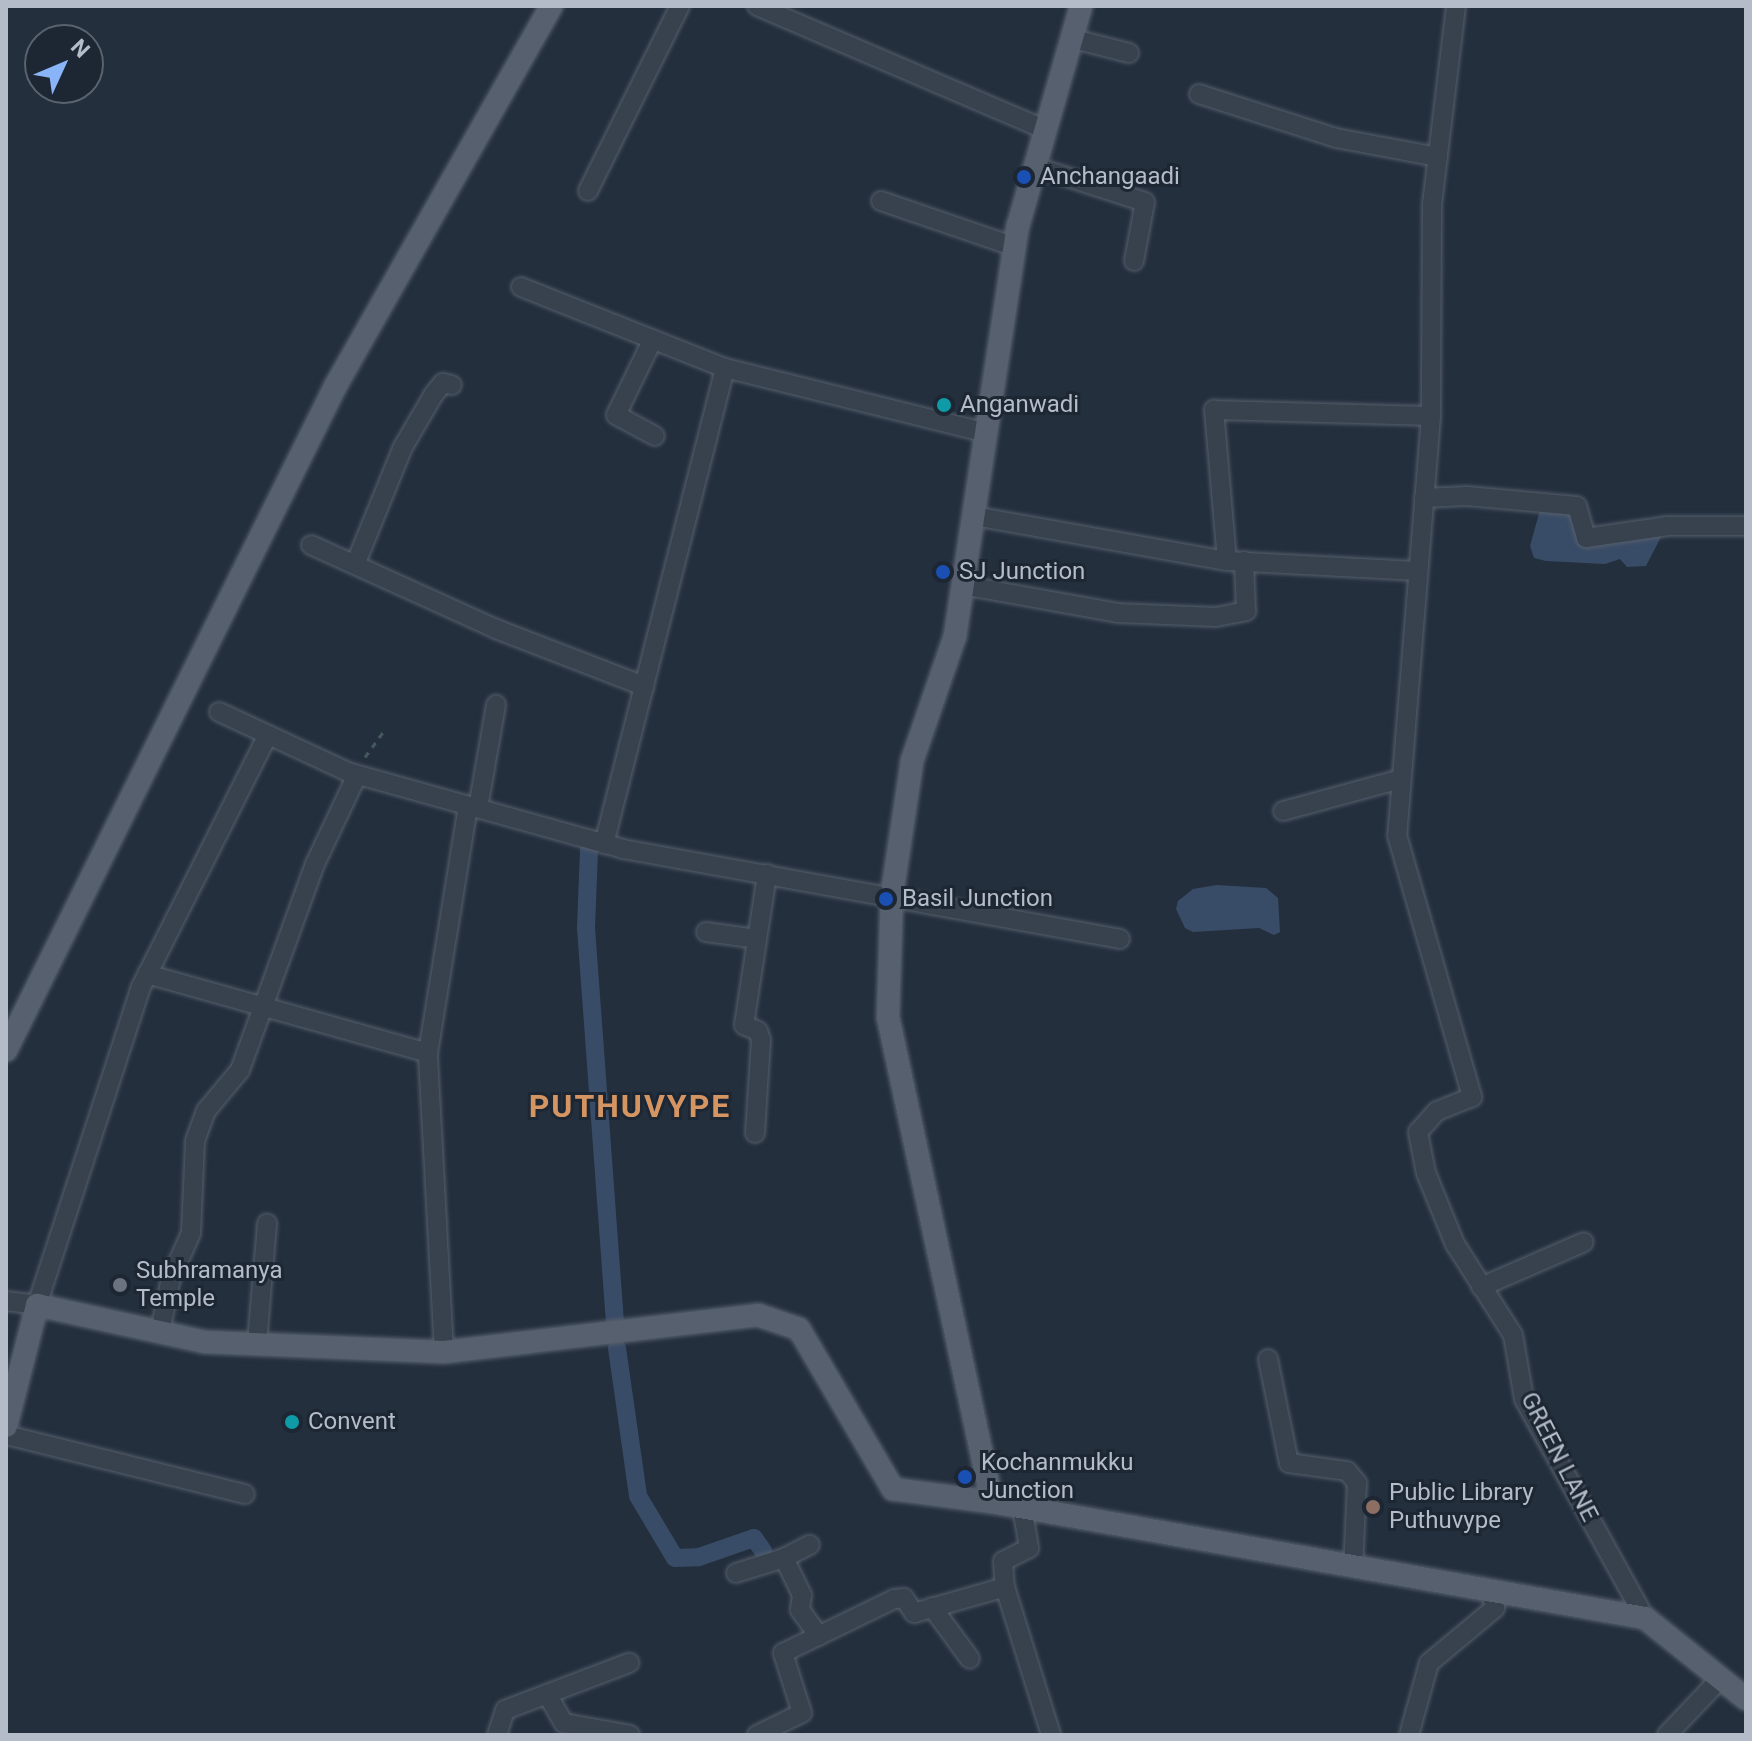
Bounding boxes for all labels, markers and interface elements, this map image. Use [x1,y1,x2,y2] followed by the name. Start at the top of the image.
[24,24,104,104] north arrow
[66,34,95,63] text: N
[1040,163,1180,191] place label: Anchangaadi
[1015,168,1033,186] marker: Anchangaadi
[960,391,1079,419] place label: Anganwadi
[935,396,953,414] marker: Anganwadi
[959,558,1085,586] place label: SJ Junction
[934,563,952,581] marker: SJ Junction
[902,885,1053,913] place label: Basil Junction
[877,890,895,908] marker: Basil Junction
[529,1087,731,1125] district label: PUTHUVYPE
[136,1257,282,1313] place label: Subhramanya Temple
[111,1276,129,1294] marker: Subhramanya Temple
[1514,1388,1604,1526] street label: GREEN LANE
[308,1408,396,1436] place label: Convent
[283,1413,301,1431] marker: Convent
[981,1449,1133,1505] place label: Kochanmukku Junction
[956,1468,974,1486] marker: Kochanmukku Junction
[1389,1479,1534,1535] place label: Public Library Puthuvype
[1364,1498,1382,1516] marker: Public Library Puthuvype

